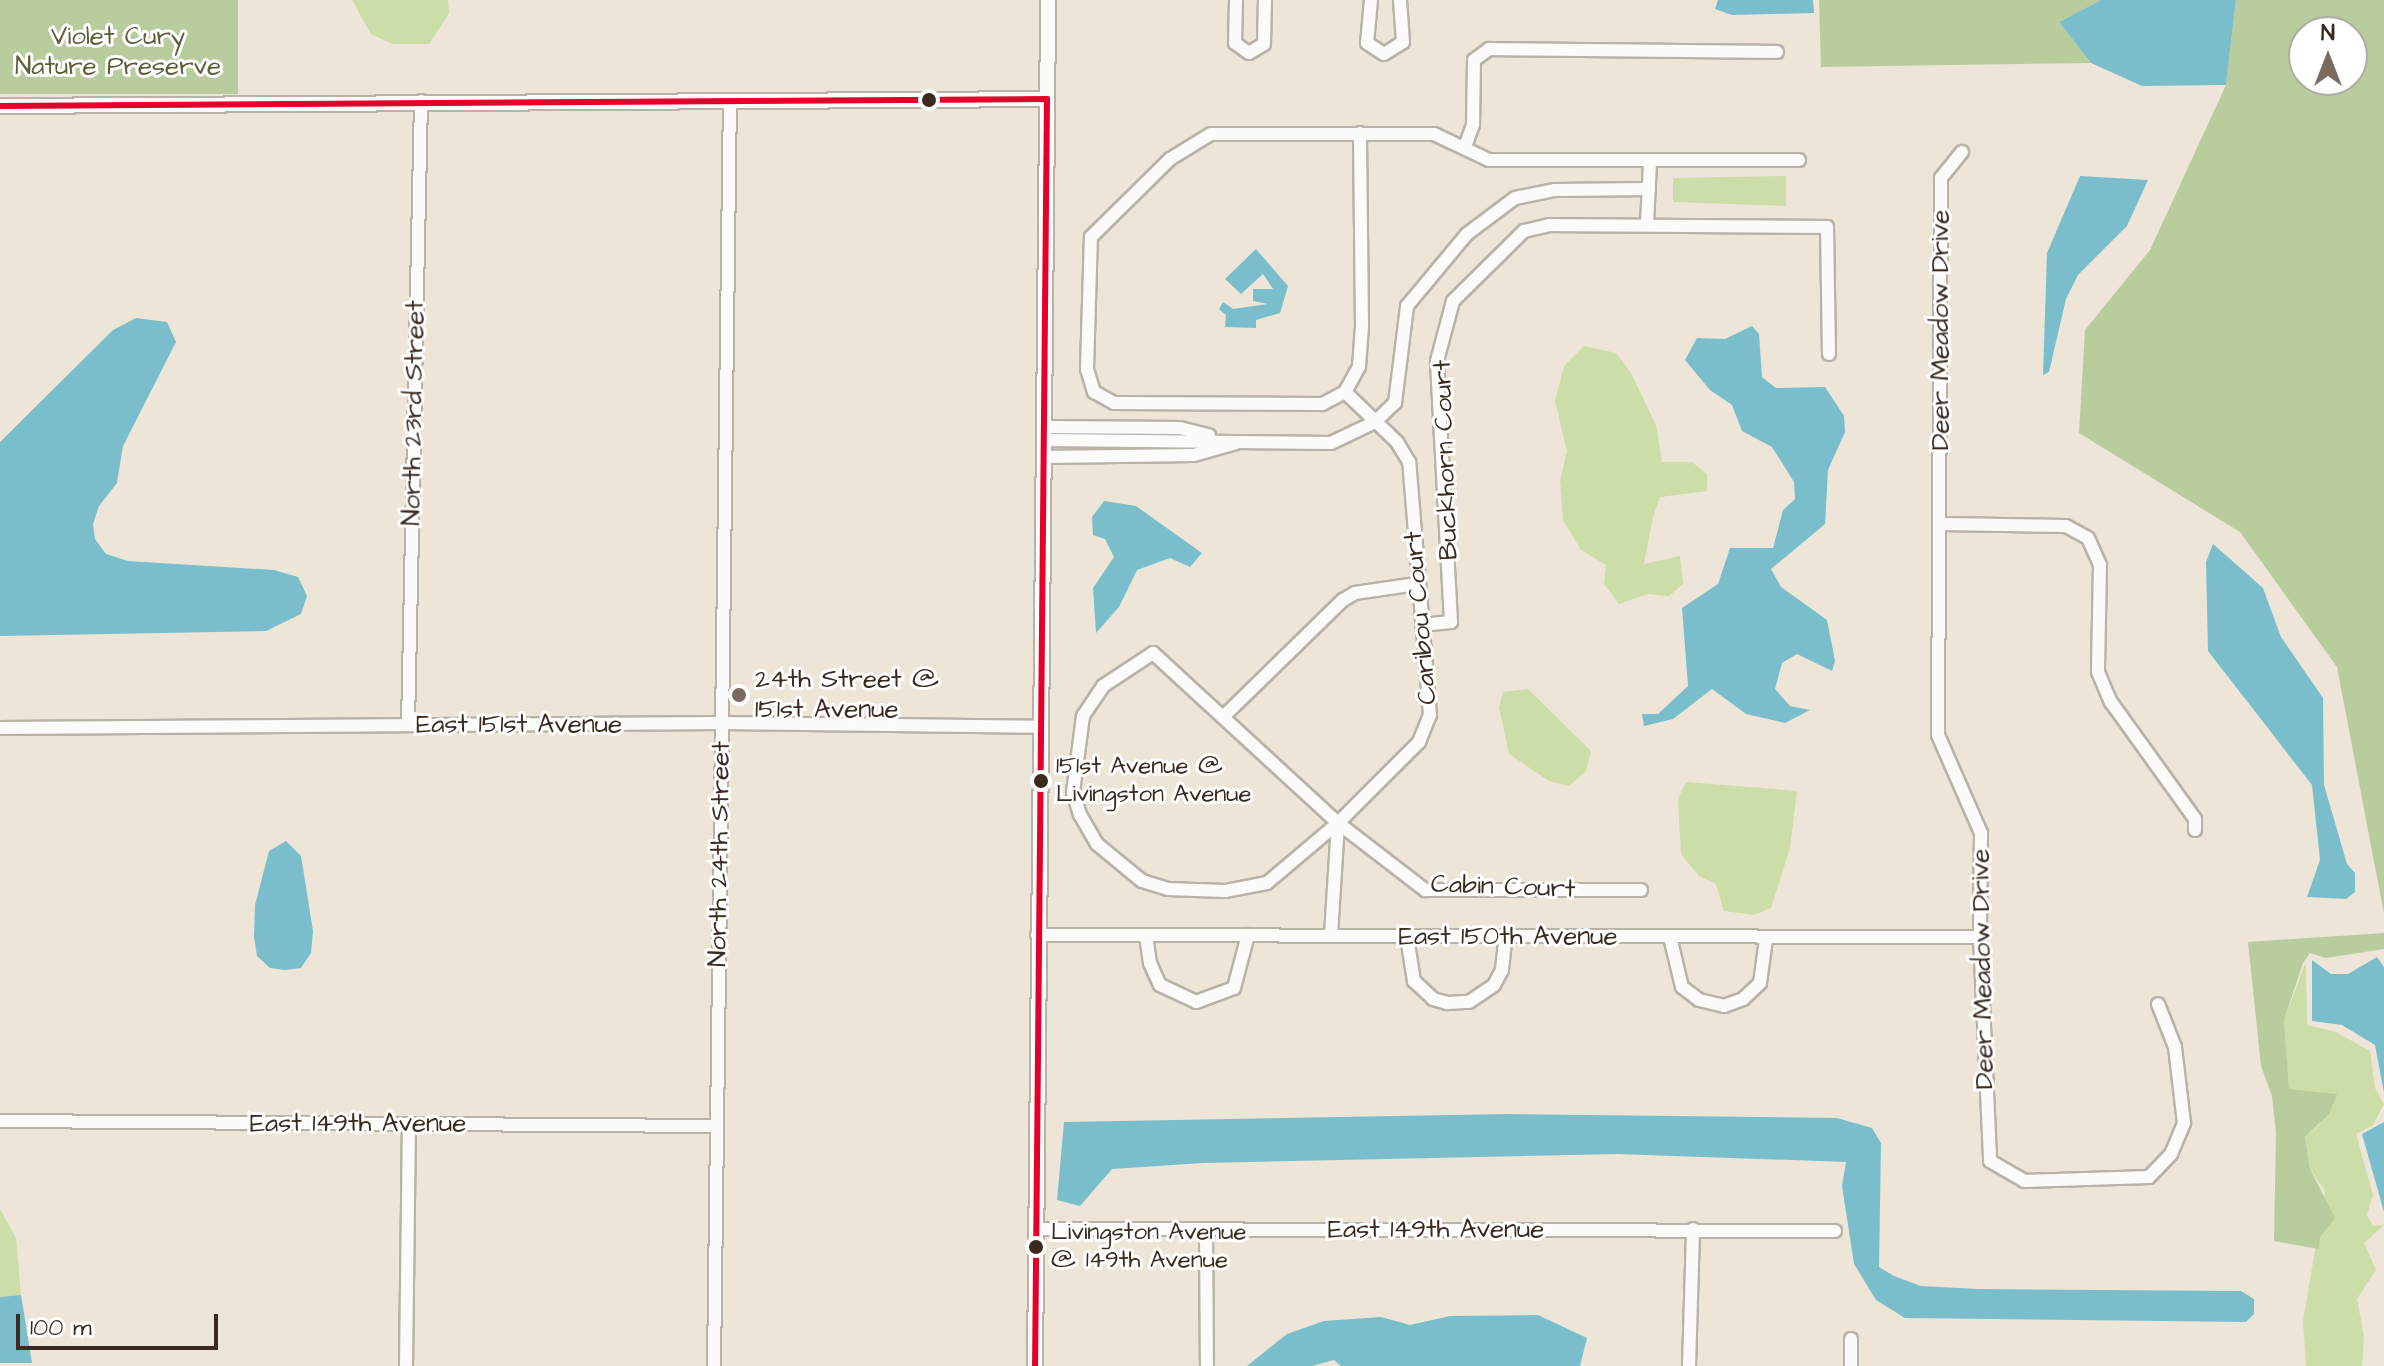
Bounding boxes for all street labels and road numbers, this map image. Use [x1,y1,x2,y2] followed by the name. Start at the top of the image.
[1925,210,1957,450] street label: Deer Meadow Drive
[396,300,432,526] street label: North 23rd Street
[1427,359,1465,561] street label: Buckhorn Court
[1398,530,1444,706] street label: Caribou Court
[416,709,622,741] street label: East 151st Avenue
[702,741,738,967] street label: North 24th Street
[1965,848,2001,1090] street label: Deer Meadow Drive
[1430,869,1576,905] street label: Cabin Court
[1399,921,1617,953] street label: East 150th Avenue
[250,1108,466,1140] street label: East 149th Avenue
[1328,1214,1544,1246] street label: East 149th Avenue

